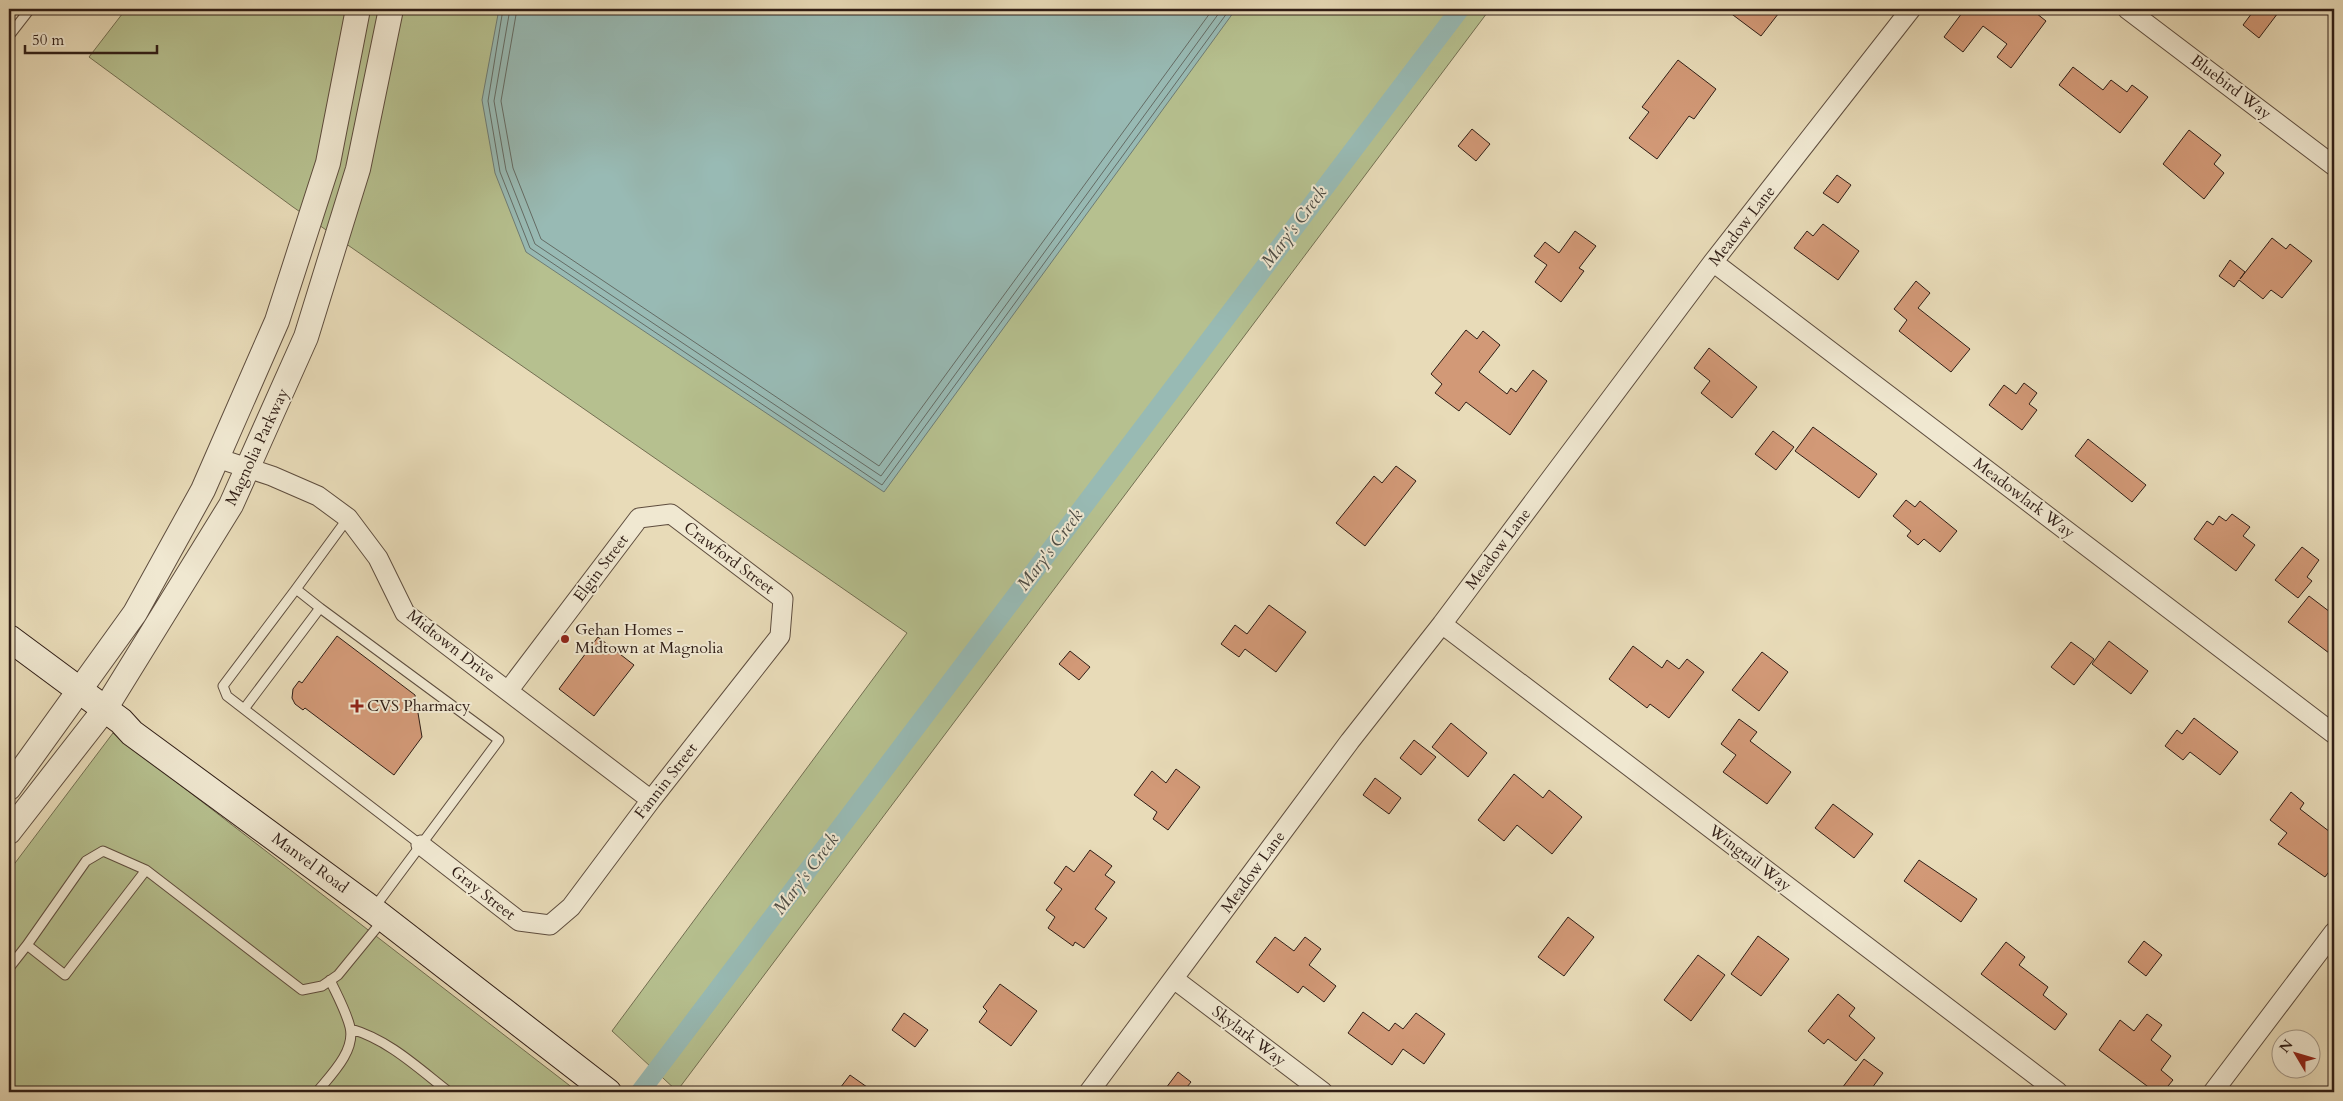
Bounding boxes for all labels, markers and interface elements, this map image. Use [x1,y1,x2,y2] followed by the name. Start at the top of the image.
[25,22,158,54] scale bar
[32,30,64,50] text: 50 m
[2186,49,2276,125] street label: Bluebird Way
[1255,181,1333,273] water label: Mary's Creek
[1704,181,1780,271] street label: Meadow Lane
[220,384,294,509] street label: Magnolia Parkway
[1969,453,2080,544] street label: Meadowlark Way
[1011,504,1089,596] water label: Mary's Creek
[1460,504,1536,594] street label: Meadow Lane
[679,517,779,599] street label: Crawford Street
[568,530,634,606] street label: Elgin Street
[402,604,500,688] street label: Midtown Drive
[575,619,724,659] place label: Gehan Homes - Midtown at Magnolia
[559,633,571,645] marker: Gehan Homes - Midtown at Magnolia
[367,695,471,717] place label: CVS Pharmacy
[351,700,363,712] marker: CVS Pharmacy
[629,739,703,823] street label: Fannin Street
[1703,819,1796,897] street label: Wingtail Way
[1216,826,1290,918] street label: Meadow Lane
[267,828,353,899] street label: Manvel Road
[767,828,845,920] water label: Mary's Creek
[446,861,520,925] street label: Gray Street
[1207,1001,1291,1072] street label: Skylark Way
[2270,1028,2320,1078] north arrow
[2275,1036,2297,1057] text: N

